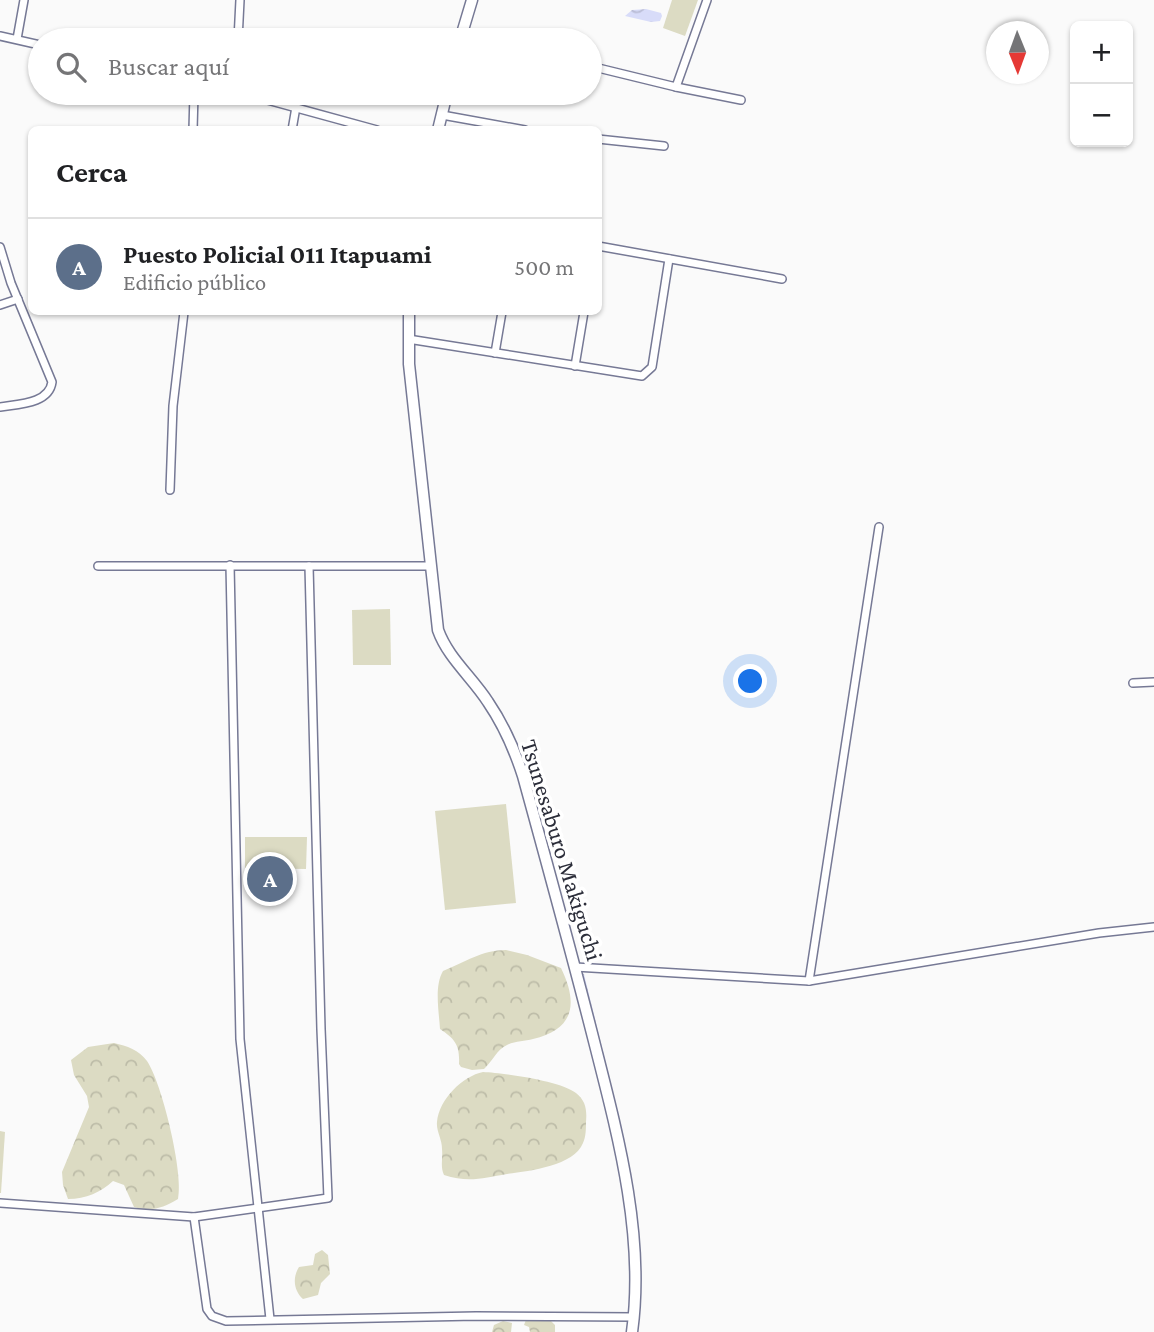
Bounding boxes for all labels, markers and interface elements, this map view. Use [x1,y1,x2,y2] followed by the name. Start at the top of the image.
[986,21,1049,84] north arrow
[1070,21,1133,147] map controls
[1070,21,1133,84] button: +
[28,28,602,105] search box
[52,48,90,86] icon: search
[108,52,229,81] text: Buscar aquí
[1070,84,1133,147] button: −
[56,155,127,188] text: Cerca
[123,240,432,269] text: Puesto Policial 011 Itapuami
[72,254,86,280] text: A
[514,254,574,280] text: 500 m
[123,269,266,295] text: Edificio público
[733,664,767,698] your location
[516,736,609,964] street label: Tsunesaburo Makiguchi
[247,853,293,905] pin: A

